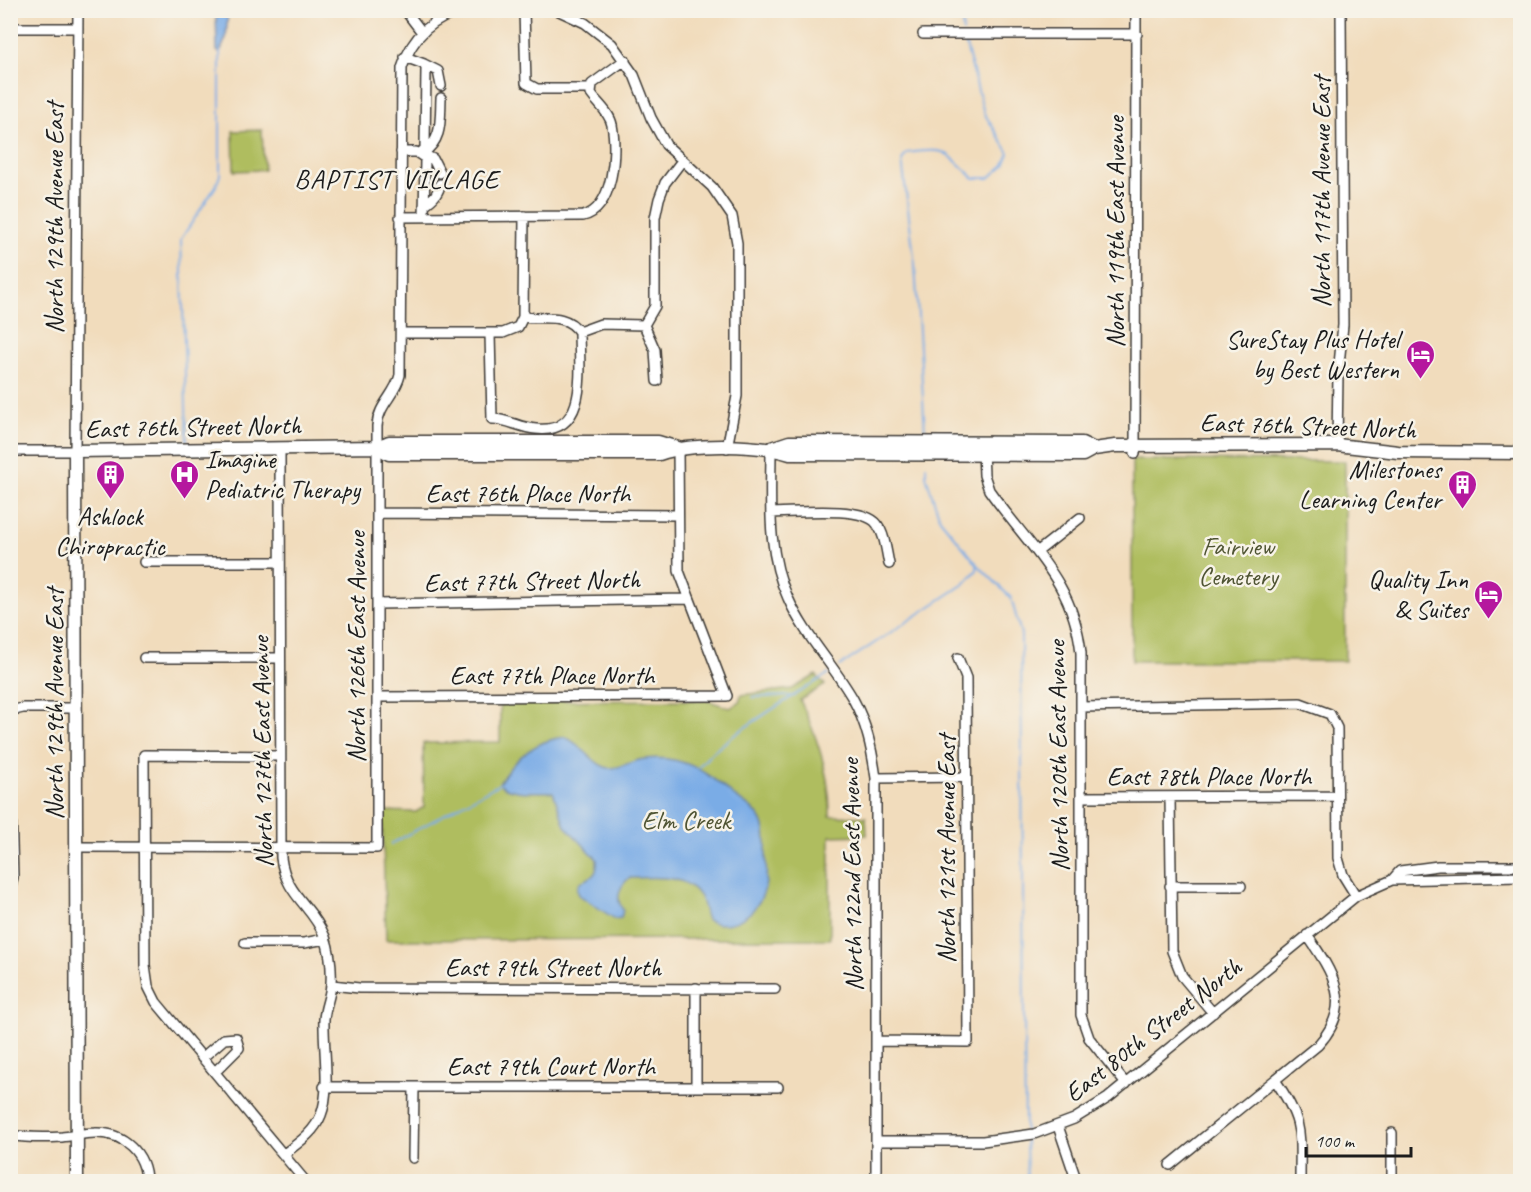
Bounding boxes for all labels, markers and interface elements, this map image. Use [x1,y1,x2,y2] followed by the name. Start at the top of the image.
[1305,73,1338,308] street label: North 117th Avenue East
[38,99,71,334] street label: North 129th Avenue East
[1099,114,1132,348] street label: North 119th East Avenue
[294,162,502,196] district label: BAPTIST VILLAGE
[1226,323,1404,386] place label: SureStay Plus Hotel by Best Western
[1404,338,1436,380] hotel icon: SureStay Plus Hotel by Best Western
[1200,406,1418,446] street label: East 76th Street North
[85,409,302,445] street label: East 76th Street North
[205,443,362,506] place label: Imagine Pediatric Therapy
[1299,453,1444,516] place label: Milestones Learning Center
[94,458,126,500] building icon: Ashlock Chiropractic
[168,458,200,500] hospital icon: Imagine Pediatric Therapy
[1446,468,1478,510] building icon: Milestones Learning Center
[426,477,632,510] street label: East 76th Place North
[55,500,166,563] place label: Ashlock Chiropractic
[340,529,373,763] street label: North 126th East Avenue
[1198,530,1280,593] park label: Fairview Cemetery
[424,563,641,599] street label: East 77th Street North
[1368,563,1470,626] place label: Quality Inn & Suites
[1473,578,1505,620] hotel icon: Quality Inn & Suites
[38,585,71,820] street label: North 129th Avenue East
[243,633,281,868] street label: North 127th East Avenue
[1039,637,1077,872] street label: North 120th East Avenue
[450,659,656,692] street label: East 77th Place North
[930,731,963,963] street label: North 121st Avenue East
[833,756,871,992] street label: North 122nd East Avenue
[1107,760,1313,793] street label: East 78th Place North
[642,804,733,837] park label: Elm Creek
[1058,950,1249,1109] street label: East 80th Street North
[445,951,662,984] street label: East 79th Street North
[447,1050,657,1083] street label: East 79th Court North
[1306,1120,1411,1158] scale bar
[1315,1130,1356,1152] text: 100 m

